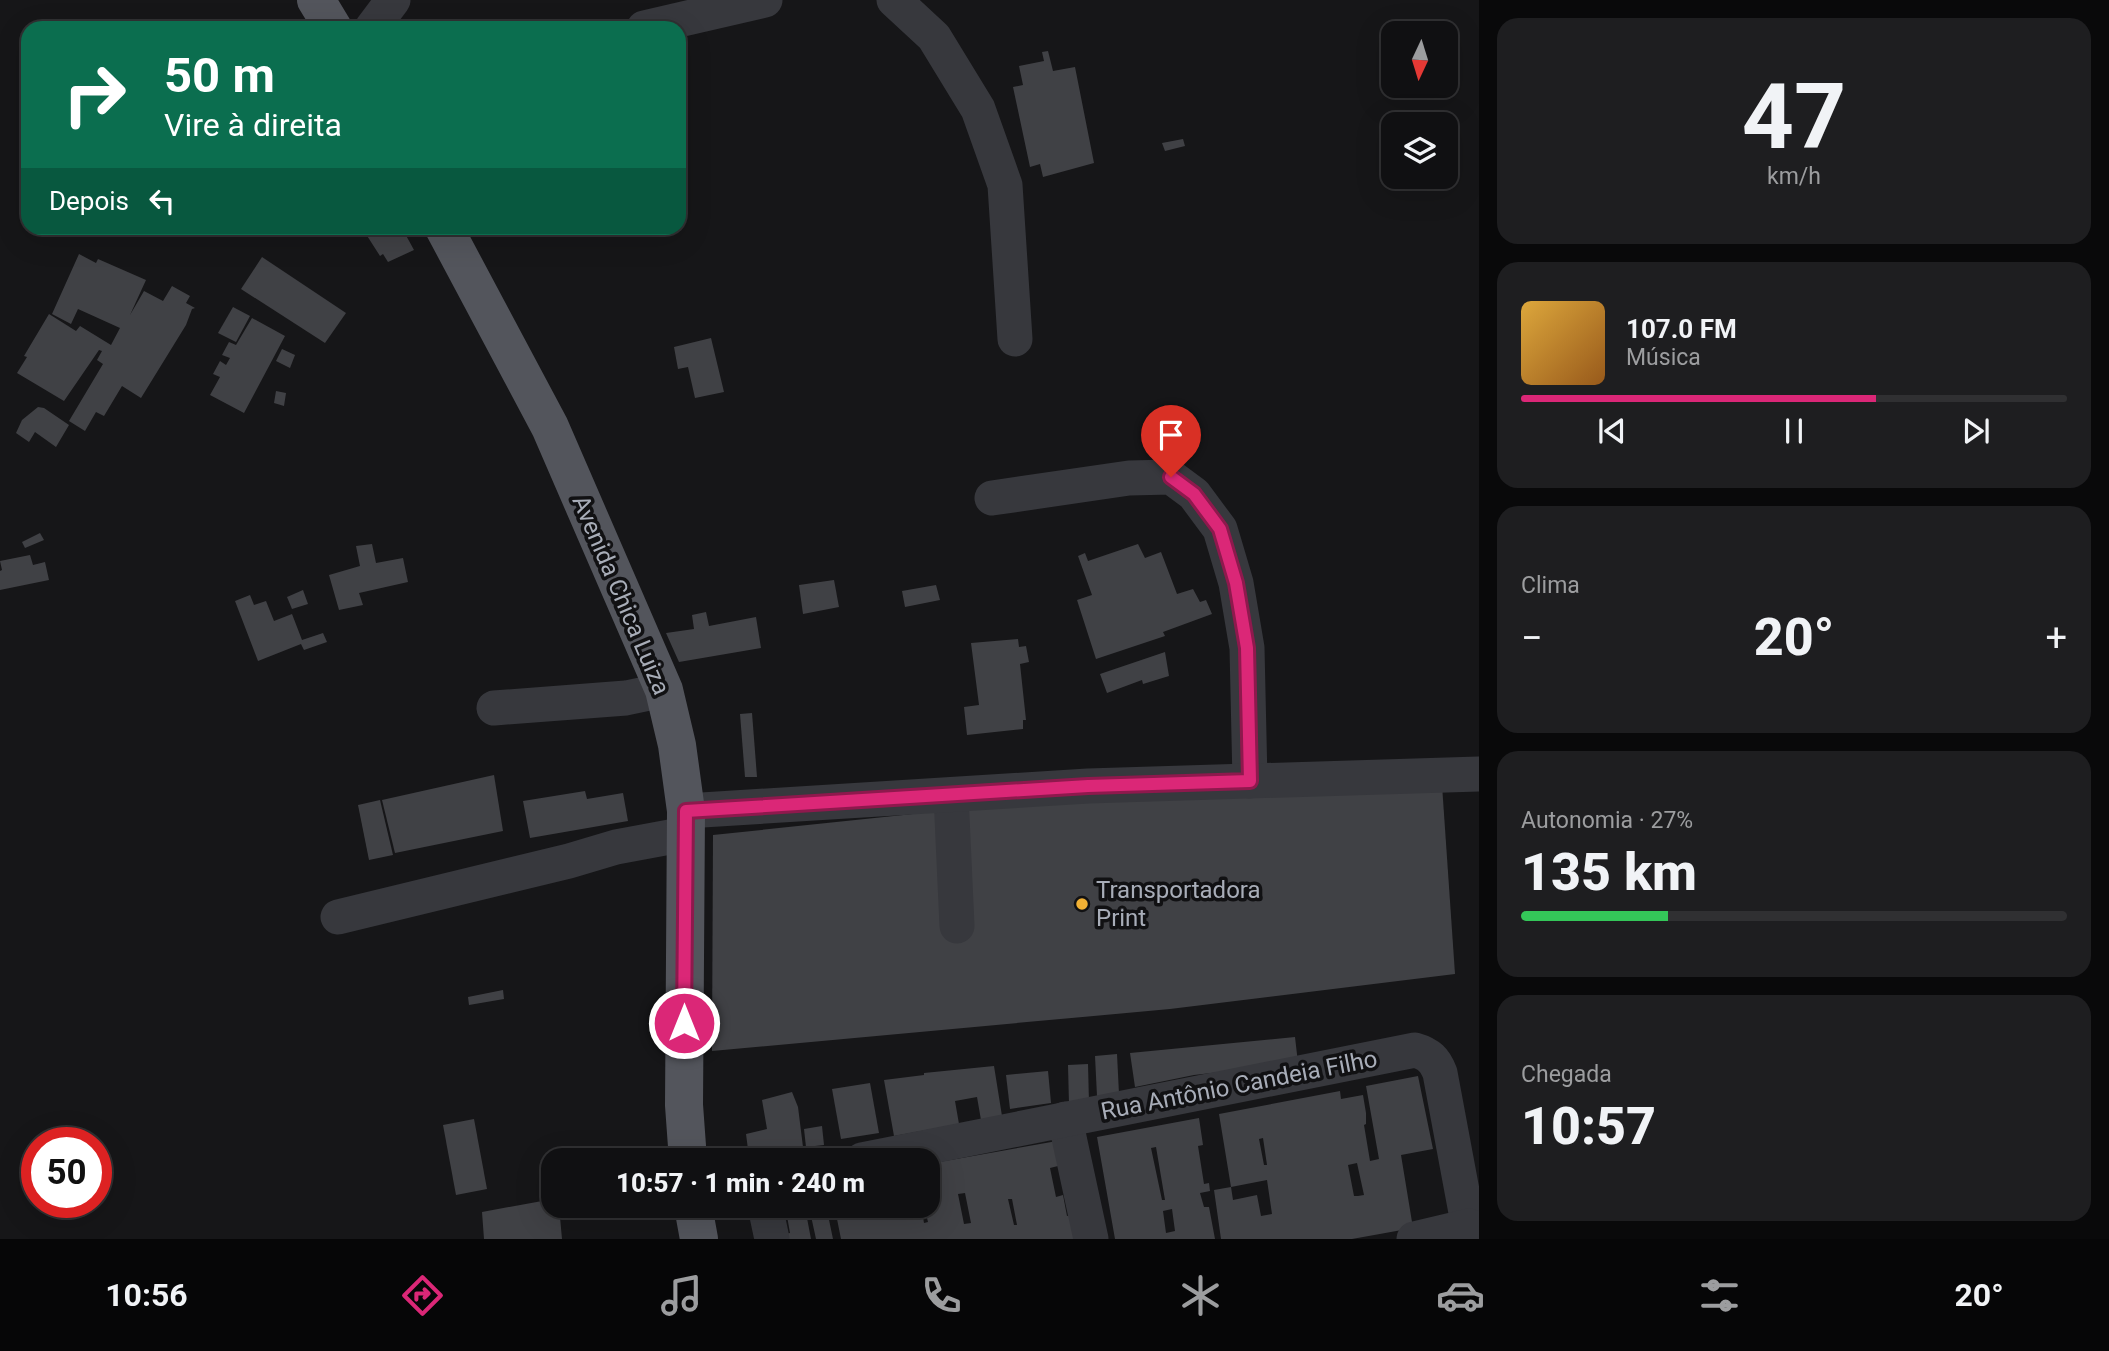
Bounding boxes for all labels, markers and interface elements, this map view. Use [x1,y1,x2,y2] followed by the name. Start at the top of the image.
[1381,21,1458,98] north arrow
[1381,21,1458,189] map controls
[164,47,275,104] text: 50 m
[49,49,140,140] icon: right
[1742,64,1846,170] text: 47
[164,106,342,144] text: Vire à direita
[1381,112,1458,189] button: layers
[1767,163,1821,190] text: km/h
[143,182,181,220] icon: left
[49,186,129,216] text: Depois
[1626,314,1737,344] text: 107.0 FM
[1626,344,1701,371] text: Música
[1141,405,1201,477] pin
[1593,412,1631,450] icon: previous
[1775,412,1813,450] icon: pause
[1957,412,1995,450] icon: next
[1152,416,1190,454] icon: arrive
[566,491,676,699] street label: Avenida Chica Luiza
[1521,572,1580,599] text: Clima
[1754,607,1834,668] text: 20°
[1521,616,1543,660] text: −
[2045,616,2067,660] text: +
[1521,807,1693,834] text: Autonomia · 27%
[1521,842,1697,903] text: 135 km
[1096,876,1261,932] place label: Transportadora Print
[1074,896,1090,912] marker: Transportadora Print
[647,986,721,1060] position arrow
[1098,1044,1380,1126] street label: Rua Antônio Candeia Filho
[1521,1061,1612,1088] text: Chegada
[1521,1096,1656,1157] text: 10:57
[21,1127,112,1218] speed limit sign: 50
[616,1168,865,1198] text: 10:57 · 1 min · 240 m
[398,1271,447,1320] icon: directions
[657,1271,706,1320] icon: music
[917,1271,966,1320] icon: phone
[1176,1271,1225,1320] icon: climate
[1436,1271,1485,1320] icon: car
[1695,1271,1744,1320] icon: filters
[105,1276,188,1314] text: 10:56
[1955,1276,2004,1314] text: 20°

